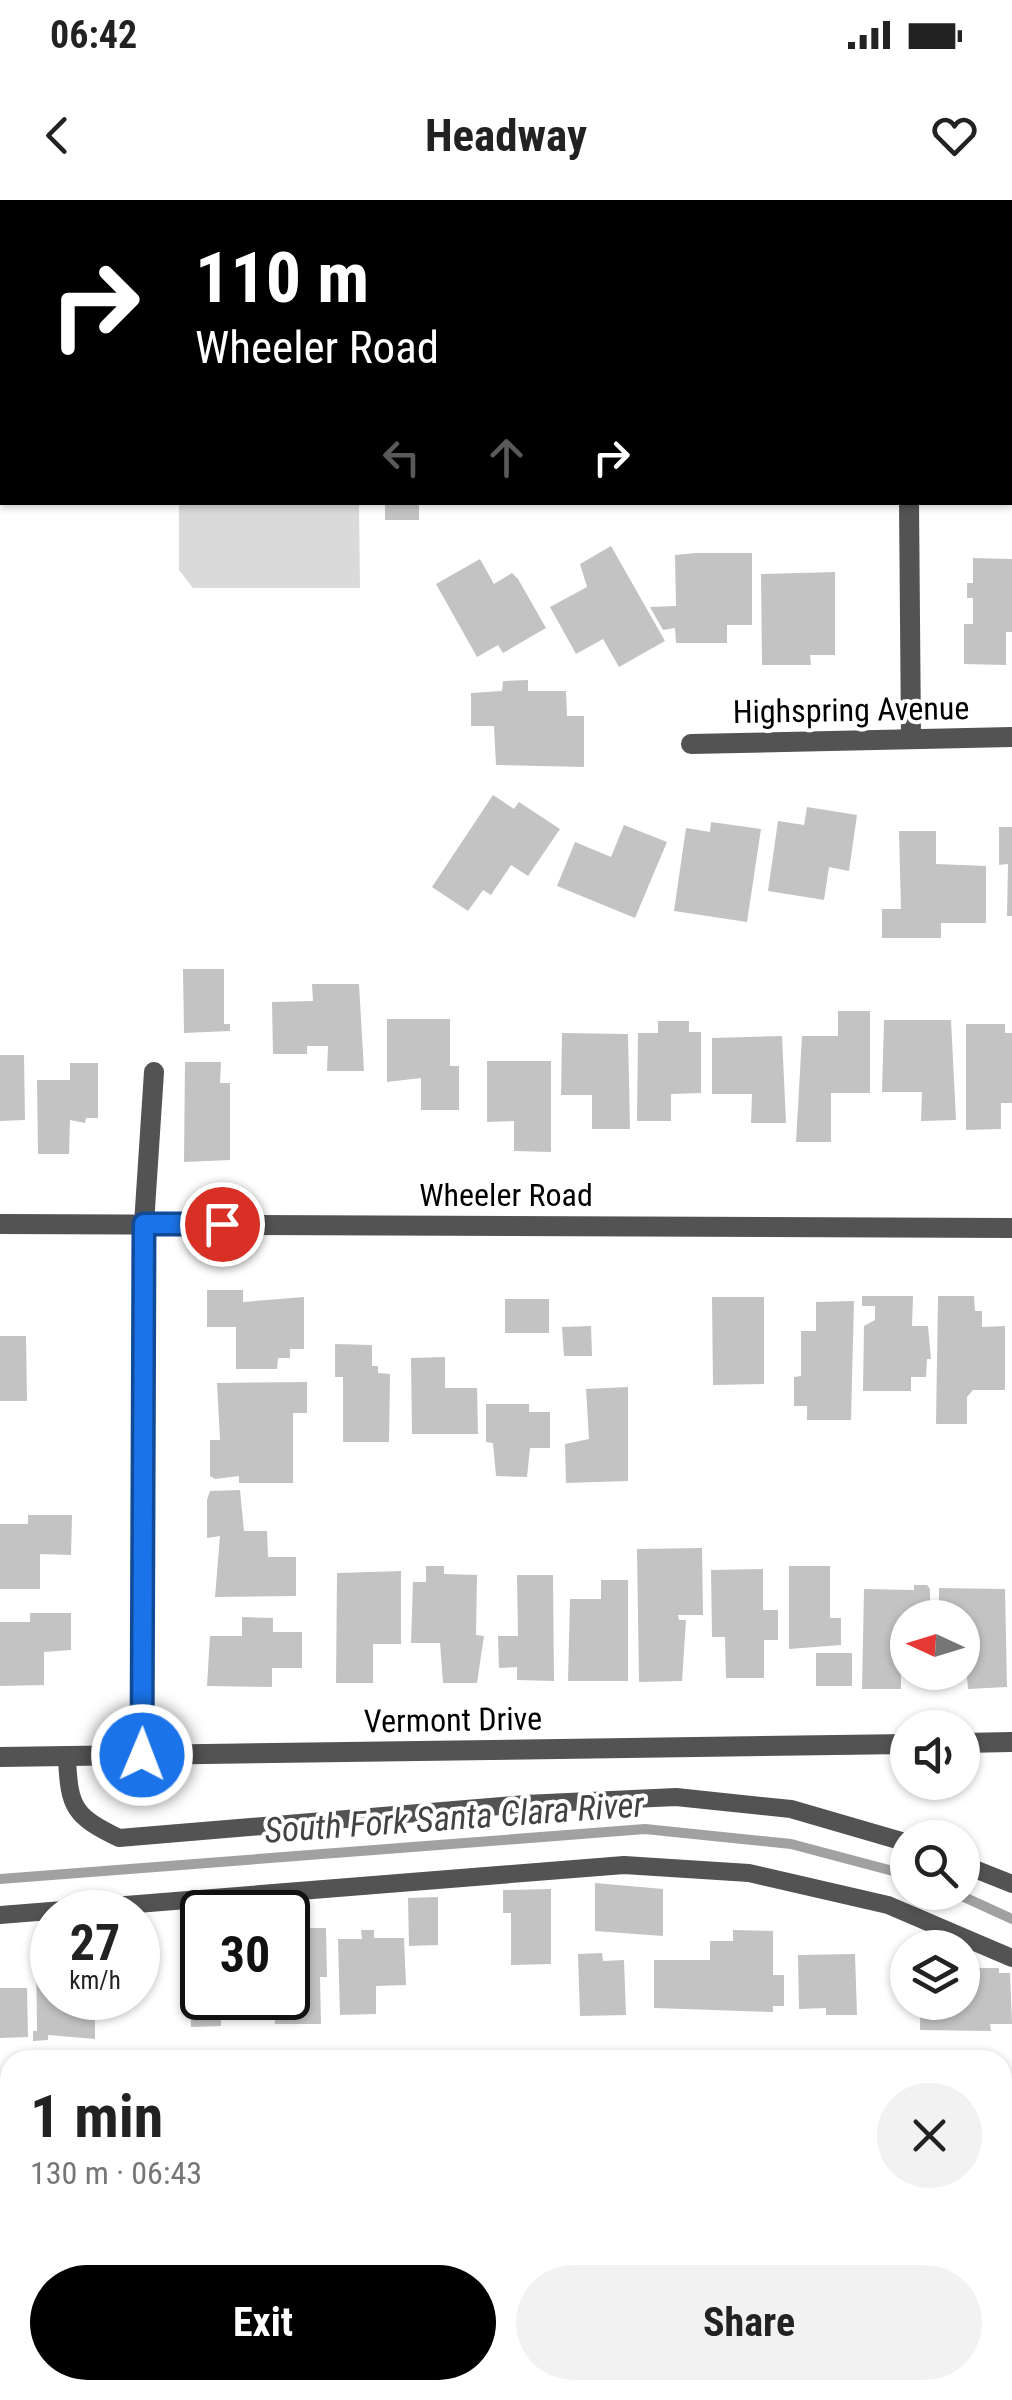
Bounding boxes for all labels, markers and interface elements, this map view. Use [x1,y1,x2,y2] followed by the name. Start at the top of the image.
[50,13,137,57] text: 06:42
[30,108,85,163] icon: back
[927,108,982,163] icon: heart
[425,109,587,162] text: Headway
[195,237,369,319] text: 110 m
[30,240,160,370] icon: right
[195,321,439,374] text: Wheeler Road
[374,430,429,485] icon: left
[479,430,534,485] icon: ahead
[584,430,639,485] icon: right
[732,689,970,731] street label: Highspring Avenue
[419,1176,593,1214] street label: Wheeler Road
[180,1182,265,1267] pin
[195,1197,250,1252] icon: arrive
[890,1600,980,1690] north arrow
[890,1600,980,2020] map controls
[364,1699,542,1741] street label: Vermont Drive
[90,1703,194,1807] position arrow
[890,1710,980,1800] button: sound
[263,1784,646,1852] water label: South Fork Santa Clara River
[890,1820,980,1910] button: search
[180,1890,310,2020] speed limit sign: 30
[70,1914,120,1972] text: 27
[890,1930,980,2020] button: layers
[69,1966,121,1995] text: km/h
[30,2081,163,2152] text: 1 min
[877,2083,982,2188] button: close
[30,2154,202,2192] text: 130 m · 06:43
[30,2265,496,2380] button: Exit
[516,2265,982,2380] button: Share

